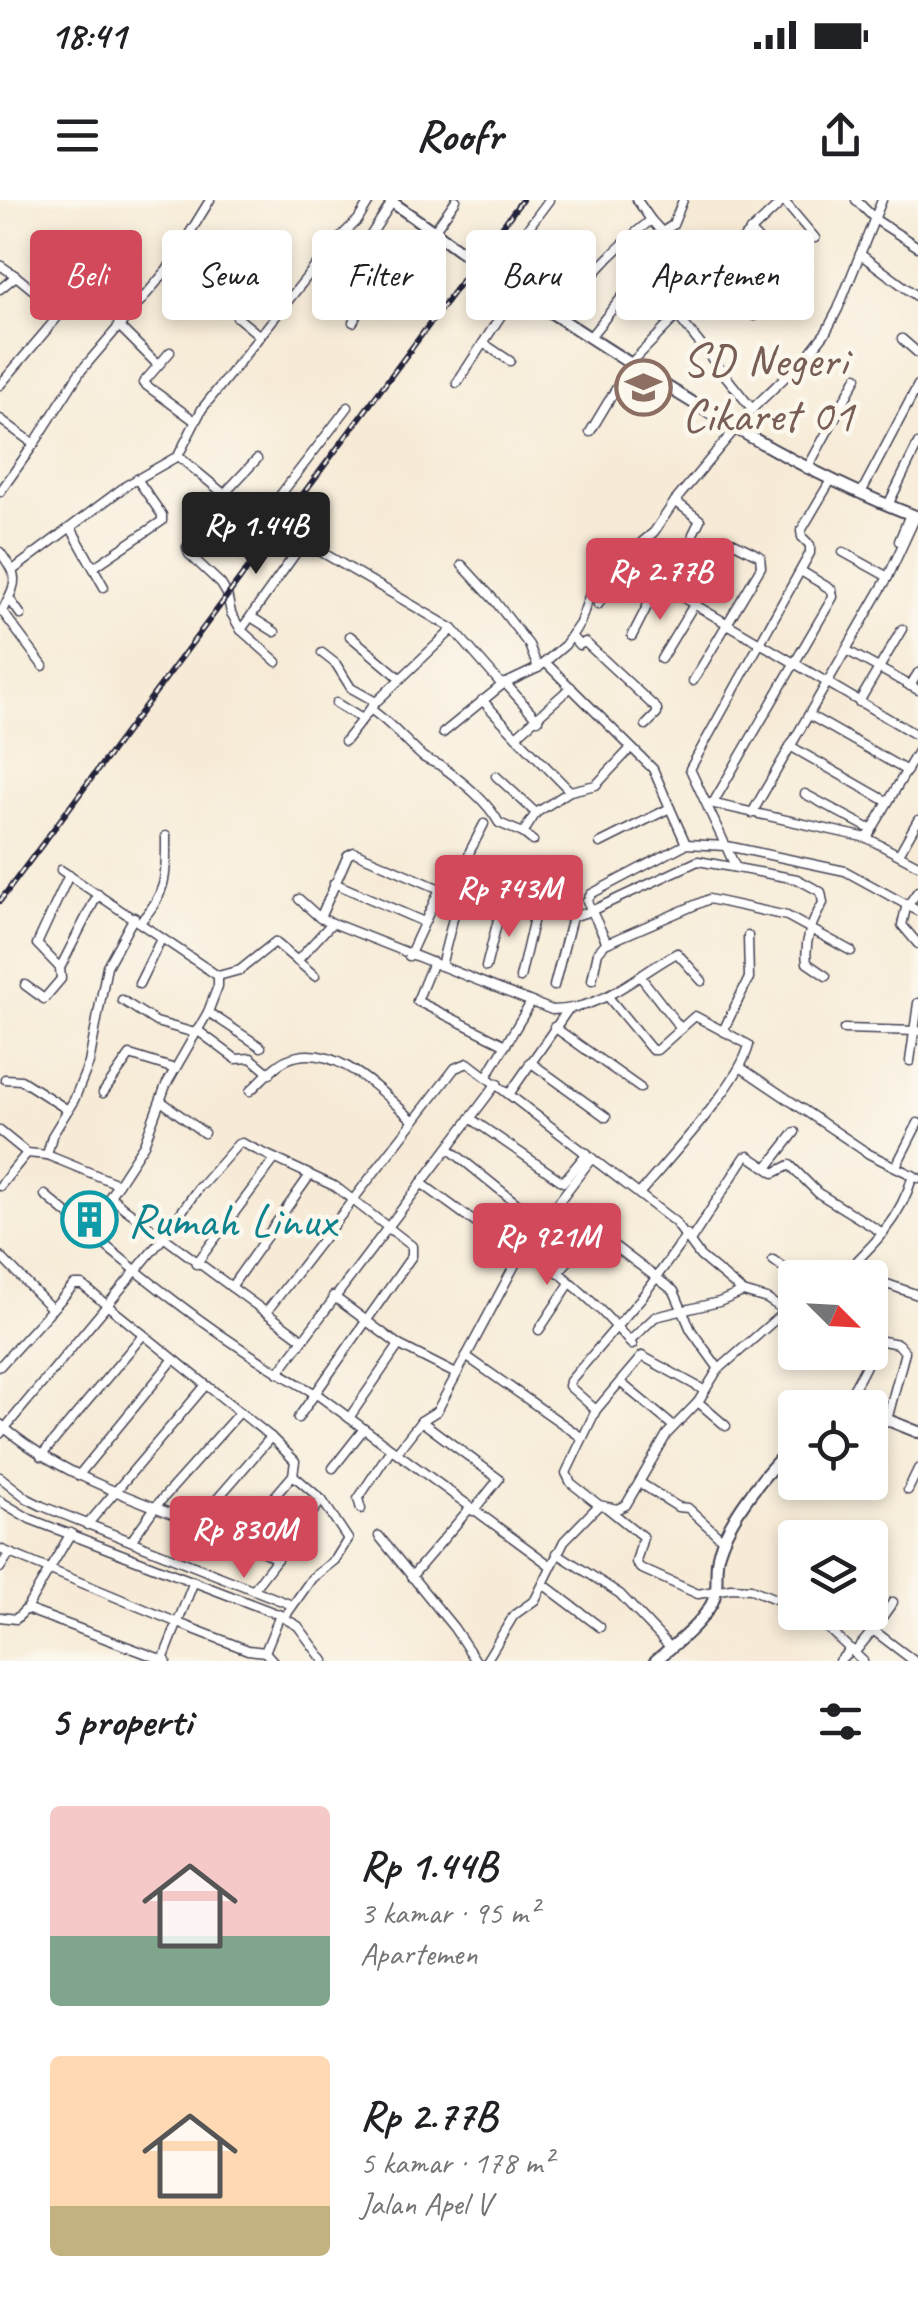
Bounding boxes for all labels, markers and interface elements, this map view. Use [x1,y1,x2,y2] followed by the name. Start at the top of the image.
[50,12,126,59] text: 18:41
[416,107,502,164] text: Roofr
[50,108,105,163] icon: menu
[813,108,868,163] icon: share
[30,230,142,320] chip: Beli
[162,230,292,320] chip: Sewa
[312,230,446,320] chip: Filter
[466,230,596,320] chip: Baru
[616,230,814,320] chip: Apartemen
[682,330,856,445] place label: SD Negeri Cikaret 01
[613,357,673,417] school or university icon: SD Negeri Cikaret 01
[153,492,359,577] pin: Rp 1.44B
[204,504,308,545] text: Rp 1.44B
[557,538,763,623] pin: Rp 2.77B
[608,550,712,591] text: Rp 2.77B
[417,855,601,940] pin: Rp 743M
[457,867,561,908] text: Rp 743M
[59,1189,119,1249] building icon: Rumah Linux
[128,1190,339,1250] place label: Rumah Linux
[455,1203,639,1288] pin: Rp 921M
[495,1215,599,1256] text: Rp 921M
[778,1260,888,1370] north arrow
[778,1260,888,1630] map controls
[778,1390,888,1500] button: locate
[152,1496,336,1581] pin: Rp 830M
[192,1508,296,1549] text: Rp 830M
[778,1520,888,1630] button: layers
[813,1694,868,1749] icon: filters
[50,1695,192,1748] text: 5 properti
[360,1839,497,1892] text: Rp 1.44B
[130,1846,250,1966] icon: home
[360,1892,538,1933] text: 3 kamar · 95 m²
[360,1933,477,1974] text: Apartemen
[360,2089,496,2142] text: Rp 2.77B
[130,2096,250,2216] icon: home
[360,2142,552,2183] text: 5 kamar · 178 m²
[360,2183,491,2224] text: Jalan Apel V

